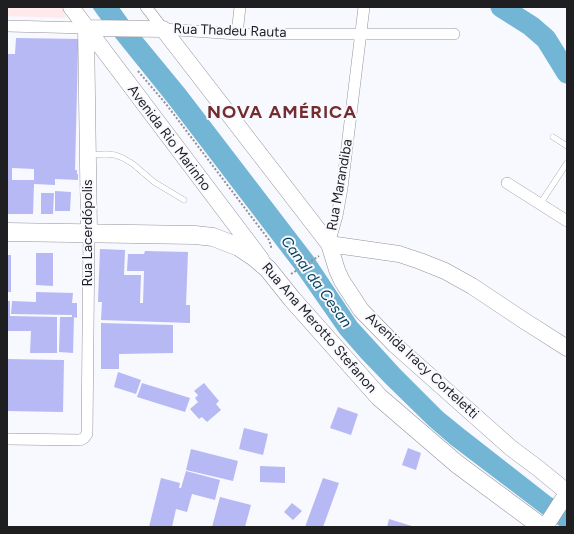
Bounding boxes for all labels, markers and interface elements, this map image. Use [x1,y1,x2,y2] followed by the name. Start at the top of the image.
[173,21,287,41] street label: Rua Thadeu Rauta
[124,82,214,194] street label: Avenida Rio Marinho
[207,102,357,124] district label: NOVA AMÉRICA
[324,138,356,232] street label: Rua Marandiba
[80,179,96,287] street label: Rua Lacerdópolis
[277,233,355,331] water label: Canal da Cesan
[258,259,380,397] street label: Rua Ana Merotto Stefanon
[362,309,482,423] street label: Avenida Iracy Corteletti

